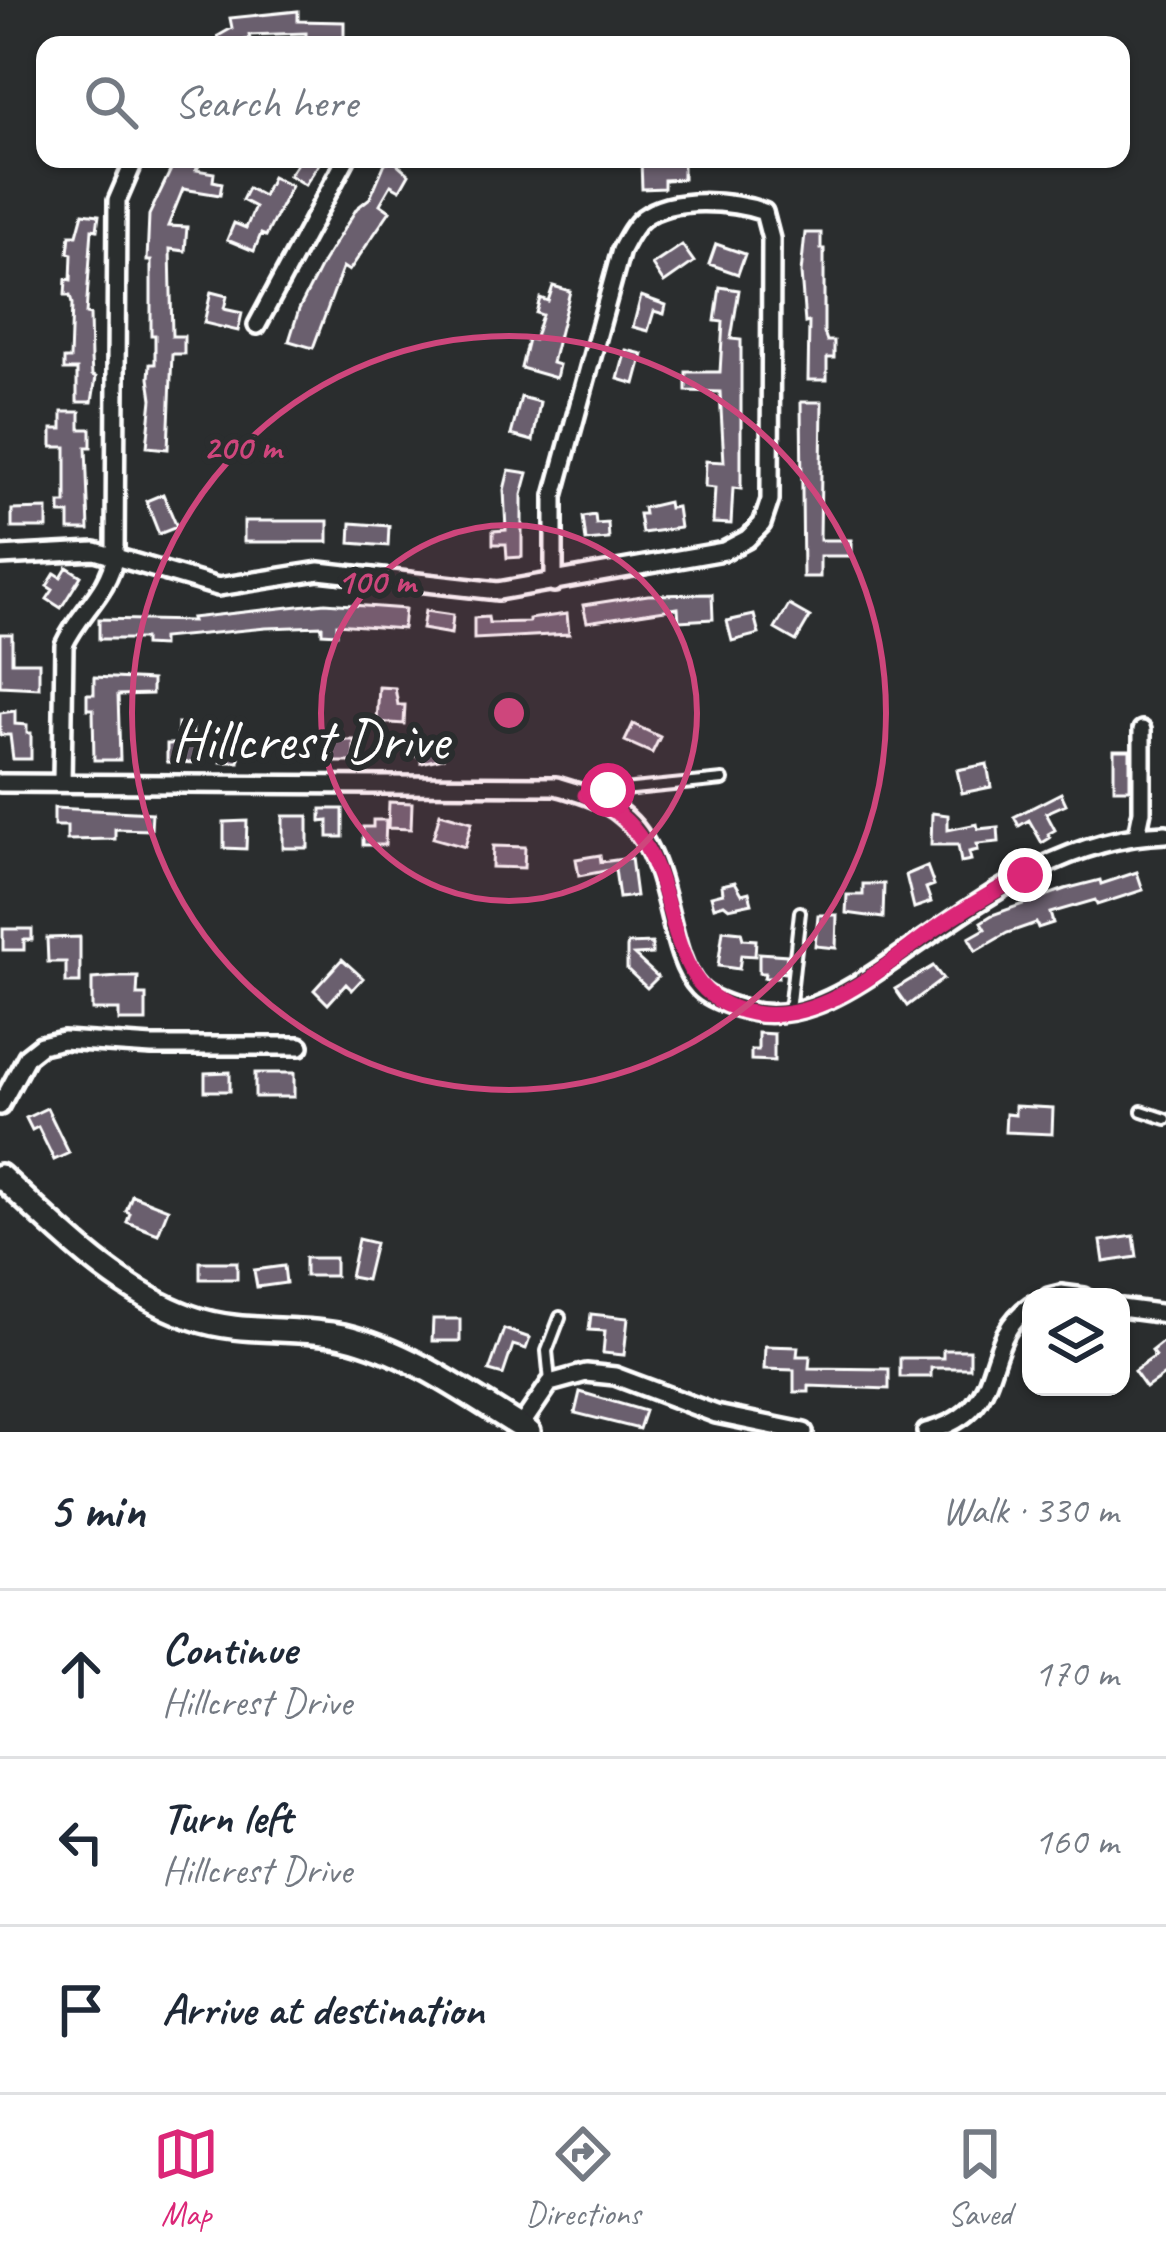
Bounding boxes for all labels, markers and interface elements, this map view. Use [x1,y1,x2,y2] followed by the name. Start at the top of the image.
[36,36,1130,168] search box
[78,69,144,135] icon: search
[174,74,357,131] text: Search here
[203,424,284,470] text: 200 m
[337,558,418,604] text: 100 m
[488,692,530,734] centre of rings
[171,704,452,776] street label: Hillcrest Drive
[581,763,635,817] route start
[998,848,1052,902] route end
[1022,1288,1130,1396] map controls
[1022,1288,1130,1396] button: layers
[48,1478,145,1542] text: 5 min
[942,1486,1118,1535] text: Walk · 330 m
[162,1621,296,1678] text: Continue
[48,1641,114,1707] icon: ahead
[1034,1649,1118,1698] text: 170 m
[162,1678,352,1727] text: Hillcrest Drive
[162,1789,292,1846] text: Turn left
[48,1809,114,1875] icon: left
[1034,1817,1118,1866] text: 160 m
[162,1846,352,1895] text: Hillcrest Drive
[48,1977,114,2043] icon: arrive
[162,1981,484,2038] text: Arrive at destination
[153,2121,219,2235] tab: Map
[526,2121,640,2235] tab: Directions
[947,2121,1013,2235] tab: Saved

